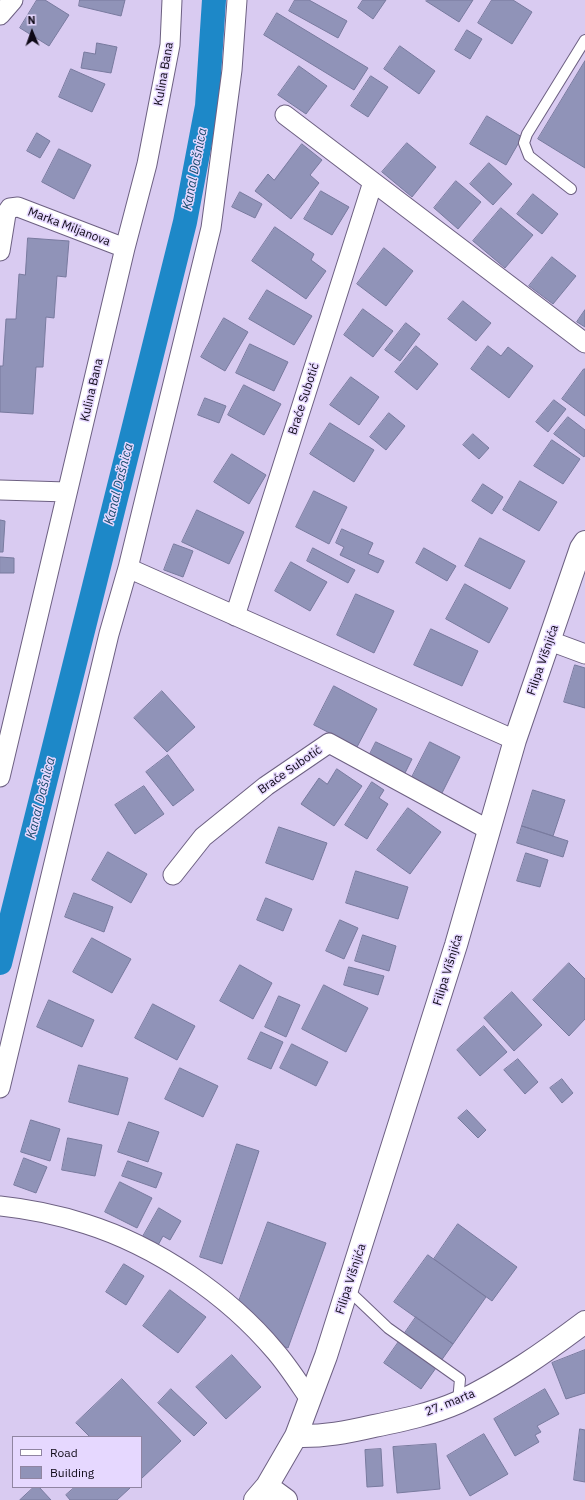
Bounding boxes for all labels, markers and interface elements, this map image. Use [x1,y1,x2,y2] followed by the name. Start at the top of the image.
[12,12,52,52] north arrow
[27,13,36,27] text: N
[151,41,177,107] street label: Kulina Bana
[179,127,211,211] water label: Kanal Dašnica
[26,205,112,249] street label: Marka Miljanova
[78,357,106,423] street label: Kulina Bana
[286,361,322,437] street label: Braće Subotić
[101,442,137,526] water label: Kanal Dašnica
[524,623,562,697] street label: Filipa Višnjića
[255,743,325,797] street label: Braće Subotić
[23,756,59,840] water label: Kanal Dašnica
[430,933,466,1007] street label: Filipa Višnjića
[333,1242,369,1316] street label: Filipa Višnjića
[423,1386,477,1420] street label: 27. marta
[12,1436,142,1488] legend
[50,1445,78,1460] text: Road
[50,1465,94,1480] text: Building

